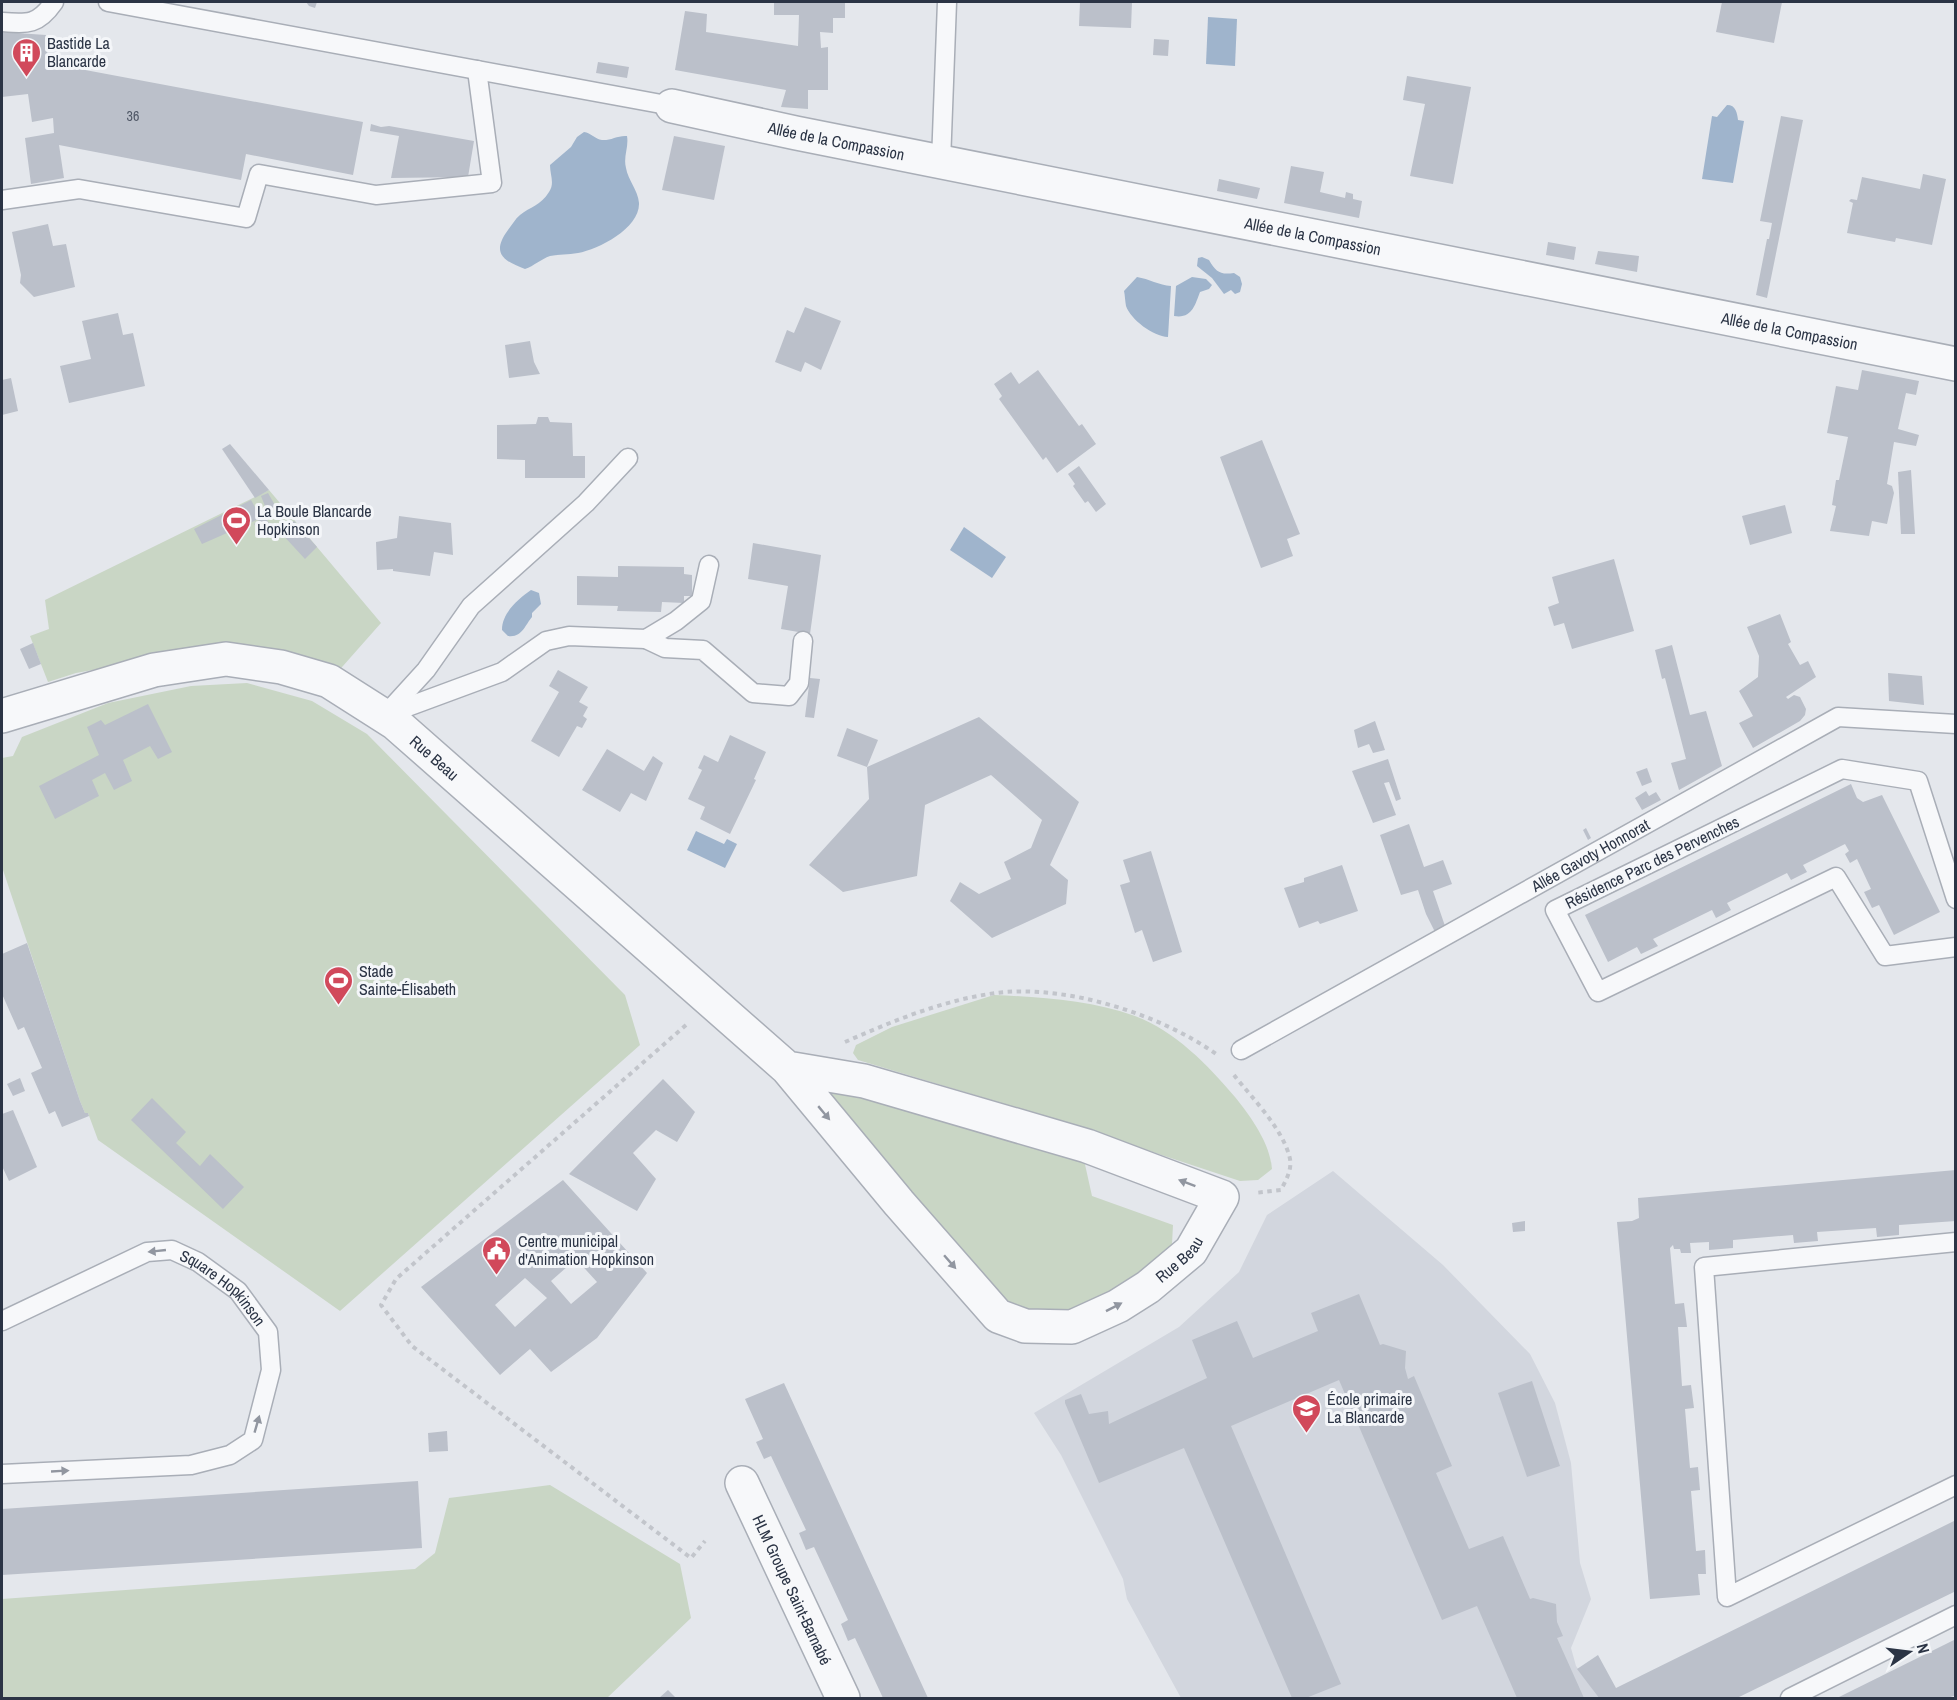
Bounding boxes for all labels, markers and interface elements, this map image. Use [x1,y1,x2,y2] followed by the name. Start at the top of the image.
[47,32,110,72] place label: Bastide La Blancarde
[10,36,42,78] building icon: Bastide La Blancarde
[127,107,139,125] house number: 36
[765,116,906,165] street label: Allée de la Compassion
[1242,211,1383,260] street label: Allée de la Compassion
[1718,306,1860,355] street label: Allée de la Compassion
[257,500,372,540] place label: La Boule Blancarde Hopkinson
[220,504,252,546] sports icon: La Boule Blancarde Hopkinson
[405,730,464,785] street label: Rue Beau
[1561,810,1743,914] street label: Résidence Parc des Pervenches
[1526,813,1654,897] street label: Allée Gavoty Honnorat
[359,960,456,1000] place label: Stade Sainte-Élisabeth
[322,964,354,1006] sports icon: Stade Sainte-Élisabeth
[817,1105,830,1120] one-way arrow
[1178,1178,1196,1187] one-way arrow
[518,1230,654,1270] place label: Centre municipal d'Animation Hopkinson
[1151,1233,1208,1287] street label: Rue Beau
[481,1234,513,1276] public building icon: Centre municipal d'Animation Hopkinson
[176,1244,271,1330] street label: Square Hopkinson
[148,1246,167,1256] one-way arrow
[943,1254,957,1269] one-way arrow
[1106,1302,1123,1312] one-way arrow
[1327,1388,1412,1428] place label: École primaire La Blancarde
[1290,1392,1322,1434] school or university icon: École primaire La Blancarde
[253,1414,262,1432] one-way arrow
[50,1467,69,1476] one-way arrow
[747,1511,837,1668] street label: HLM Groupe Saint-Barnabé
[1879,1622,1939,1682] north arrow
[1912,1641,1935,1656] text: N

